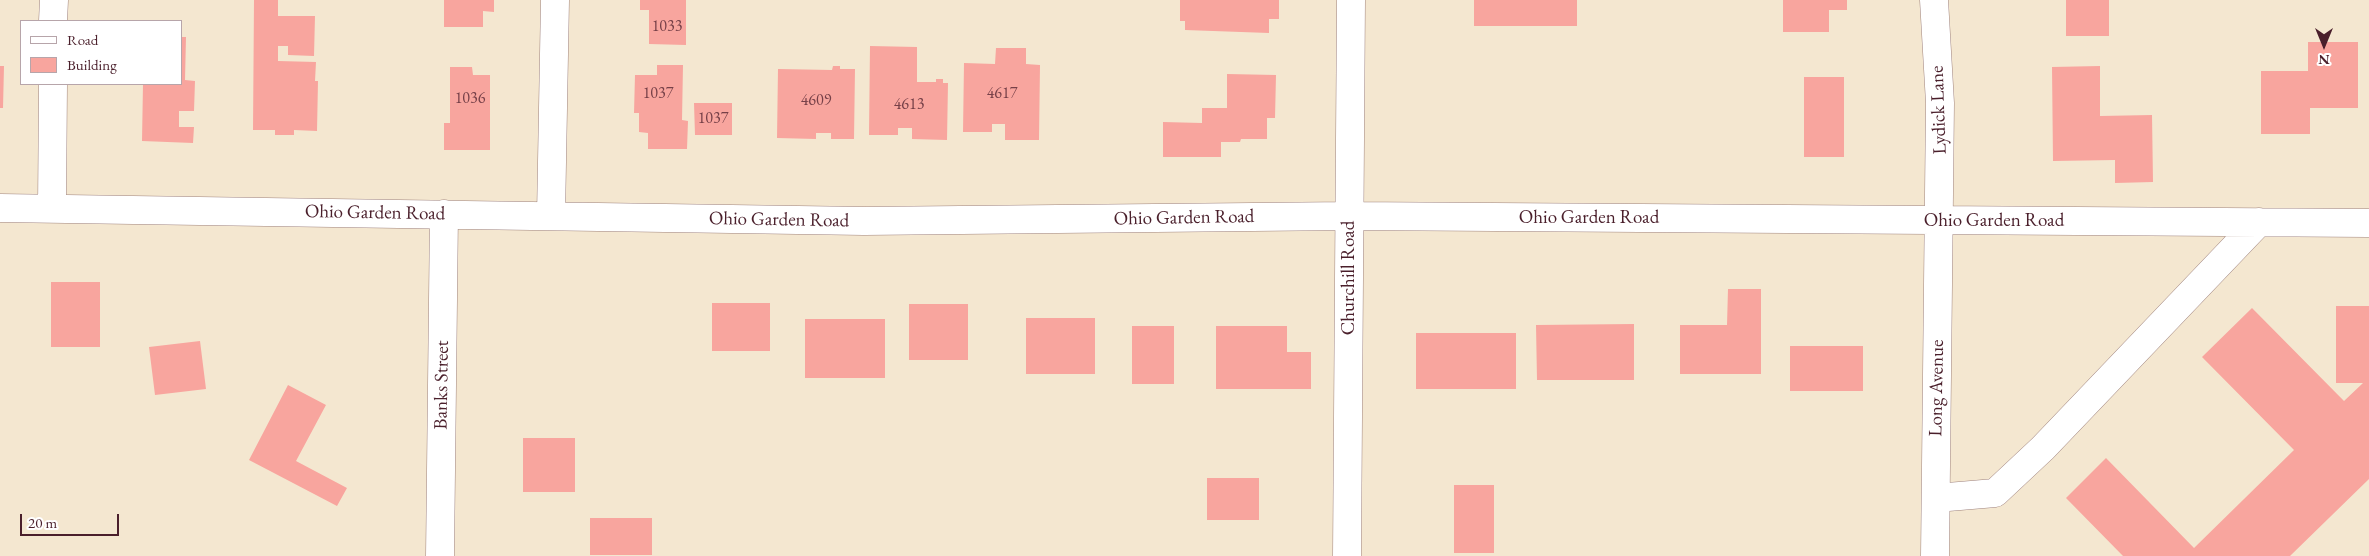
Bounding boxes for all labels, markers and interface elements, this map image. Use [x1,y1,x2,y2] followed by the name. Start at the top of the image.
[652,17,682,37] house number: 1033
[20,20,182,85] legend
[2299,20,2349,70] north arrow
[67,30,98,49] text: Road
[2318,51,2330,69] text: N
[67,55,117,74] text: Building
[1926,65,1952,155] street label: Lydick Lane
[643,84,673,104] house number: 1037
[987,84,1017,104] house number: 4617
[455,89,485,109] house number: 1036
[801,91,831,111] house number: 4609
[894,95,924,115] house number: 4613
[698,109,728,129] house number: 1037
[305,200,445,226] street label: Ohio Garden Road
[1114,205,1254,231] street label: Ohio Garden Road
[709,207,849,233] street label: Ohio Garden Road
[1519,207,1659,229] street label: Ohio Garden Road
[1924,210,2064,232] street label: Ohio Garden Road
[1338,221,1360,335] street label: Churchill Road
[1925,339,1949,437] street label: Long Avenue
[430,340,454,430] street label: Banks Street
[22,504,121,536] scale bar
[28,513,57,532] text: 20 m

